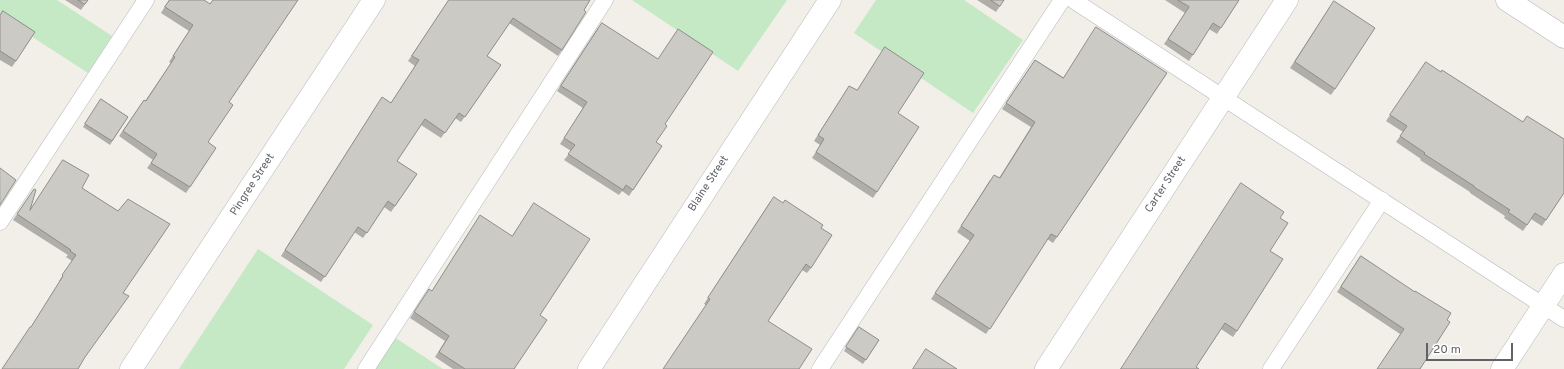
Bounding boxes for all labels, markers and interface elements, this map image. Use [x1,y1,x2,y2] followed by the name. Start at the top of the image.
[228,152,278,218] street label: Pingree Street
[686,154,732,214] street label: Blaine Street
[1143,154,1189,216] street label: Carter Street
[1428,335,1515,361] scale bar
[1433,342,1461,358] text: 20 m

